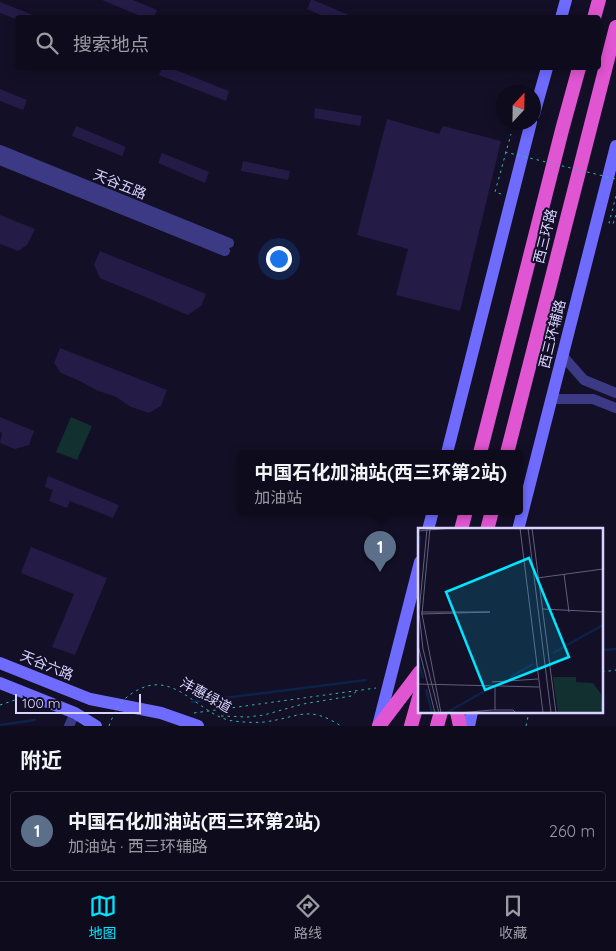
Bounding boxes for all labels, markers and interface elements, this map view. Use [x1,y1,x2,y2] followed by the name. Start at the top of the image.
[15,15,601,70] search box
[33,29,61,57] icon: search
[73,32,149,56] text: 搜索地点
[496,85,541,130] north arrow
[91,165,149,203] street label: 天谷五路
[529,207,561,265] street label: 西三环路
[266,246,292,272] your location
[535,298,569,370] street label: 西三环辅路
[238,450,523,515] popup
[254,460,507,484] text: 中国石化加油站(西三环第2站)
[254,487,302,507] text: 加油站
[418,528,604,714] inset map
[364,531,396,572] pin: 1
[18,646,76,684] street label: 天谷六路
[177,674,235,716] street label: 沣惠绿道
[15,691,141,714] scale bar
[22,694,60,712] text: 100 m
[20,747,62,773] text: 附近
[68,809,320,833] text: 中国石化加油站(西三环第2站)
[34,821,40,841] text: 1
[549,821,595,841] text: 260 m
[68,836,208,856] text: 加油站 · 西三环辅路
[89,892,117,942] tab: 地图
[294,892,322,942] tab: 路线
[499,892,527,942] tab: 收藏

